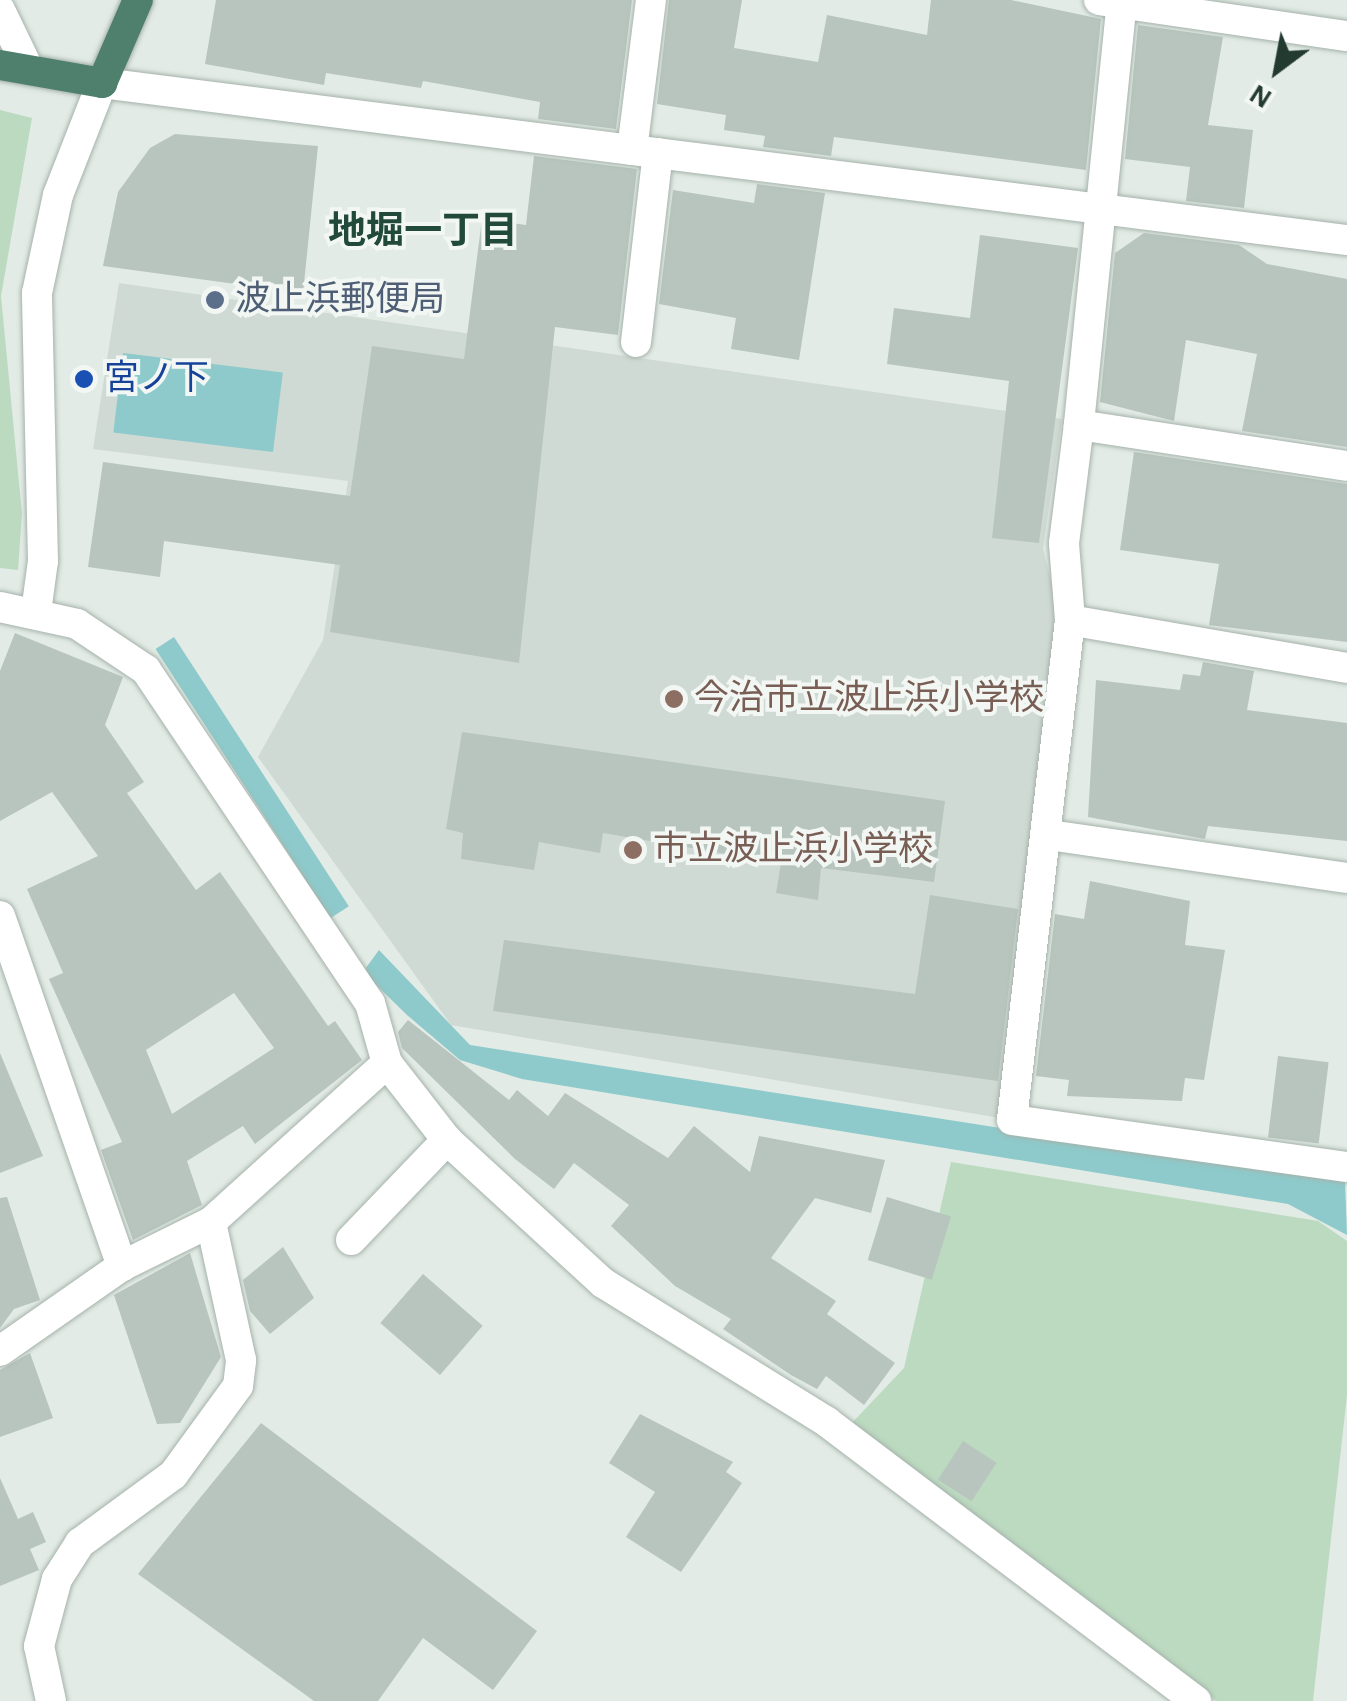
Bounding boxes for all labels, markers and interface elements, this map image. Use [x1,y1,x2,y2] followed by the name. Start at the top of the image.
[1227,20,1327,120] north arrow
[1245,78,1277,112] text: N
[328,210,518,256] district label: 地堀一丁目
[235,279,445,321] place label: 波止浜郵便局
[204,289,226,311] marker: 波止浜郵便局
[104,358,209,400] place label: 宮ノ下
[73,368,95,390] marker: 宮ノ下
[694,678,1044,720] place label: 今治市立波止浜小学校
[663,688,685,710] marker: 今治市立波止浜小学校
[653,829,933,871] place label: 市立波止浜小学校
[622,839,644,861] marker: 市立波止浜小学校

